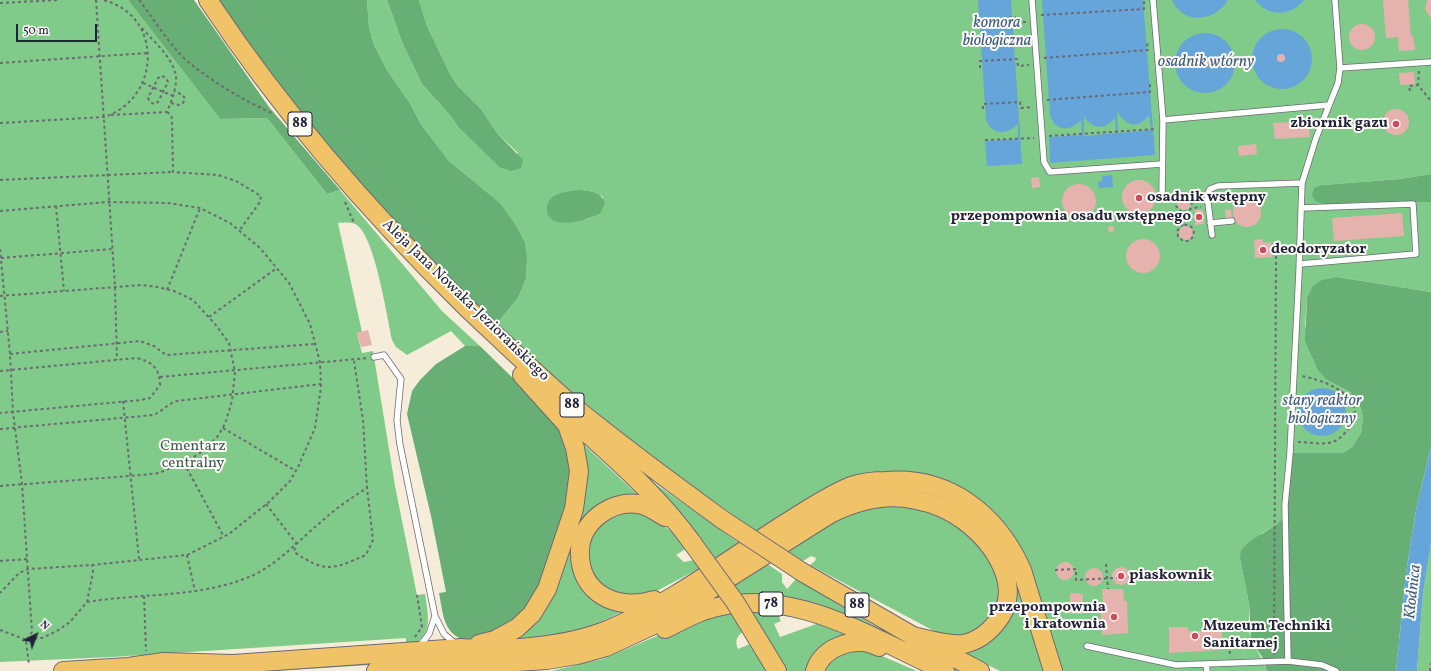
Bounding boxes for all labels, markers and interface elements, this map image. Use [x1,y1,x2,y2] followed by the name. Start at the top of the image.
[963,14,1031,52] water label: komora biologiczna
[18,16,99,42] scale bar
[23,23,49,39] text: 50 m
[1158,53,1254,73] water label: osadnik wtórny
[288,112,312,136] road number: 88
[1290,115,1388,133] place label: zbiornik gazu
[1391,119,1401,129] marker: zbiornik gazu
[1147,189,1266,207] place label: osadnik wstępny
[1134,193,1144,203] marker: osadnik wstępny
[950,208,1191,226] place label: przepompownia osadu wstępnego
[1194,212,1204,222] marker: przepompownia osadu wstępnego
[378,216,552,386] street label: Aleja Jana Nowaka-Jeziorańskiego
[1271,241,1366,259] place label: deodoryzator
[1258,245,1268,255] marker: deodoryzator
[1282,392,1362,430] water label: stary reaktor biologiczny
[560,393,584,417] road number: 88
[160,438,226,473] park label: Cmentarz centralny
[1402,564,1426,620] water label: Kłodnica
[1129,567,1212,585] place label: piaskownik
[1116,571,1126,581] marker: piaskownik
[759,592,783,616] road number: 78
[845,593,869,617] road number: 88
[989,599,1106,634] place label: przepompownia i kratownia
[1109,612,1119,622] marker: przepompownia i kratownia
[16,615,56,655] north arrow
[36,617,52,634] text: N
[1203,618,1331,653] place label: Muzeum Techniki Sanitarnej
[1190,631,1200,641] marker: Muzeum Techniki Sanitarnej

